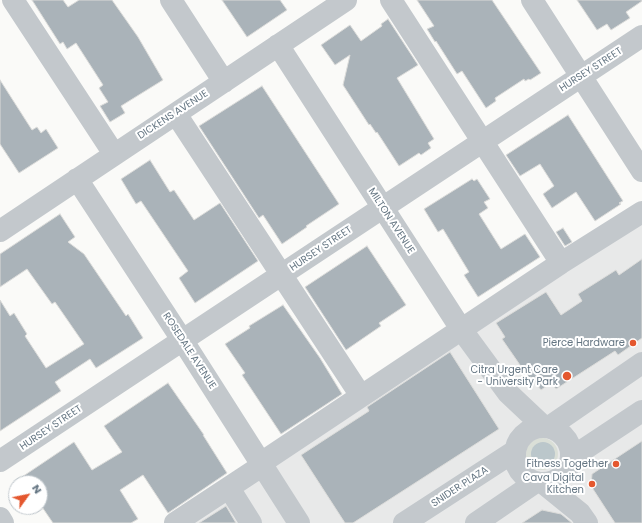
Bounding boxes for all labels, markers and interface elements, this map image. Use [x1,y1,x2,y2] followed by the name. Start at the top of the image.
[557,45,625,95] street label: HURSEY STREET
[136,88,210,142] street label: DICKENS AVENUE
[365,186,417,256] street label: MILTON AVENUE
[288,224,354,274] street label: HURSEY STREET
[160,311,218,391] street label: ROSEDALE AVENUE
[543,337,625,349] place label: Pierce Hardware
[628,338,638,348] marker: Pierce Hardware
[470,364,558,388] place label: Citra Urgent Care - University Park
[561,370,573,382] marker: Citra Urgent Care - University Park
[18,403,84,453] street label: HURSEY STREET
[526,458,608,470] place label: Fitness Together
[611,459,621,469] marker: Fitness Together
[429,464,491,510] street label: SNIDER PLAZA
[523,472,584,496] place label: Cava Digital Kitchen
[8,475,48,515] north arrow
[587,479,597,489] marker: Cava Digital Kitchen
[28,481,46,497] text: N

